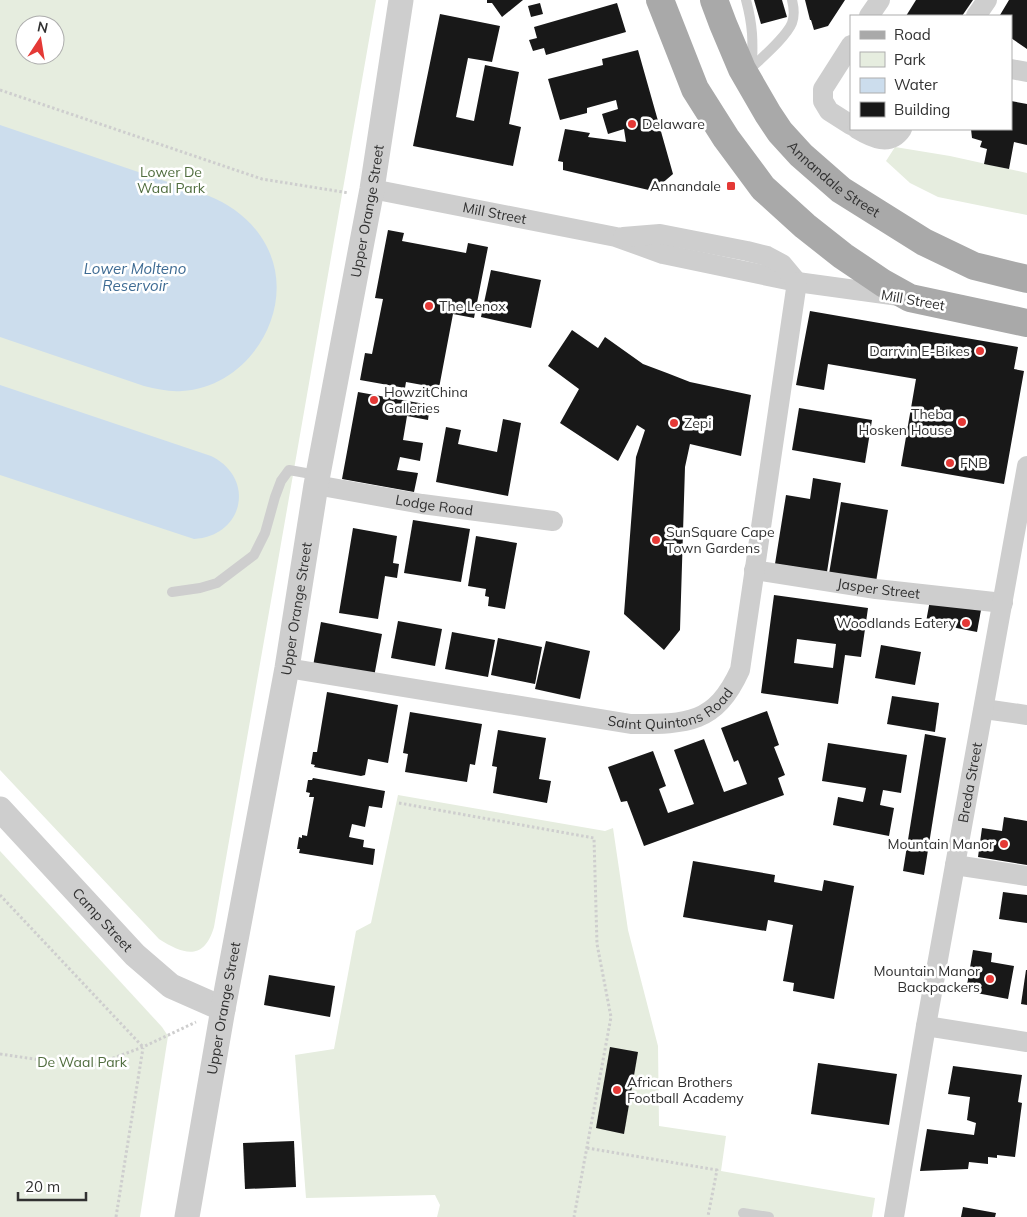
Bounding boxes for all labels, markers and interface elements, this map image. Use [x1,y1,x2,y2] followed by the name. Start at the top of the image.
[15,15,65,65] north arrow
[850,15,1012,130] legend
[36,17,50,37] text: N
[894,25,931,44] text: Road
[894,50,926,69] text: Park
[894,75,938,94] text: Water
[894,100,950,119] text: Building
[642,115,705,133] place label: Delaware
[626,118,638,130] marker: Delaware
[784,137,883,221] street label: Annandale Street
[346,143,388,279] street label: Upper Orange Street
[137,163,206,197] park label: Lower De Waal Park
[650,177,721,195] place label: Annandale
[725,180,737,192] marker: Annandale
[461,198,528,228] street label: Mill Street
[84,259,187,295] water label: Lower Molteno Reservoir
[880,286,946,314] street label: Mill Street
[439,297,506,315] place label: The Lenox
[423,300,435,312] marker: The Lenox
[869,342,970,360] place label: Darrvin E-Bikes
[974,345,986,357] marker: Darrvin E-Bikes
[384,383,468,417] place label: HowzitChina Galleries
[368,394,380,406] marker: HowzitChina Galleries
[858,405,952,439] place label: Theba Hosken House
[684,414,711,432] place label: Zepi
[956,416,968,428] marker: Theba Hosken House
[668,417,680,429] marker: Zepi
[960,454,988,472] place label: FNB
[944,457,956,469] marker: FNB
[394,490,474,520] street label: Lodge Road
[666,523,775,557] place label: SunSquare Cape Town Gardens
[650,534,662,546] marker: SunSquare Cape Town Gardens
[277,541,316,677] street label: Upper Orange Street
[836,574,921,603] street label: Jasper Street
[836,614,957,632] place label: Woodlands Eatery
[960,617,972,629] marker: Woodlands Eatery
[606,684,737,733] street label: Saint Quintons Road
[954,741,986,824] street label: Breda Street
[888,835,995,853] place label: Mountain Manor
[998,838,1010,850] marker: Mountain Manor
[68,884,137,956] street label: Camp Street
[203,940,244,1076] street label: Upper Orange Street
[874,962,981,996] place label: Mountain Manor Backpackers
[984,973,996,985] marker: Mountain Manor Backpackers
[37,1053,128,1071] park label: De Waal Park
[627,1073,744,1107] place label: African Brothers Football Academy
[611,1084,623,1096] marker: African Brothers Football Academy
[18,1170,85,1202] scale bar
[25,1177,60,1196] text: 20 m

